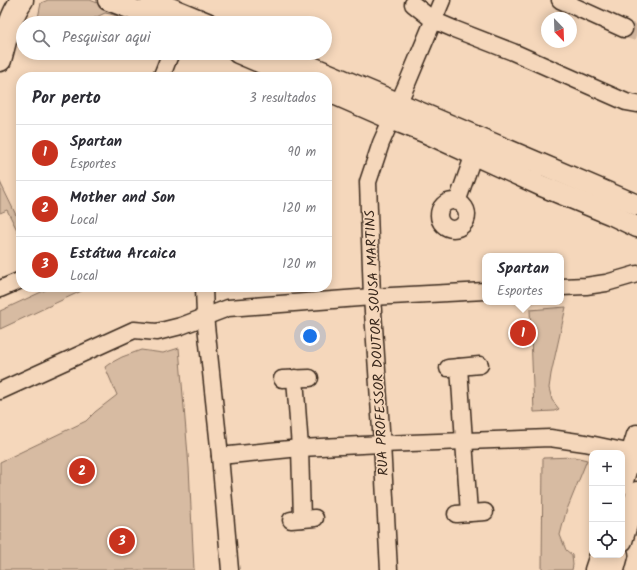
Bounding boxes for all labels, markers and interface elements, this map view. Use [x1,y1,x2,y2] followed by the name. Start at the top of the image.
[541,12,577,48] north arrow
[16,16,332,60] search box
[62,26,151,50] text: Pesquisar aqui
[30,27,52,49] icon: search
[32,85,101,112] text: Por perto
[249,88,316,109] text: 3 resultados
[70,130,122,154] text: Spartan
[43,142,47,163] text: 1
[288,142,316,163] text: 90 m
[70,154,116,175] text: Esportes
[70,186,175,210] text: Mother and Son
[41,198,49,219] text: 2
[282,198,316,219] text: 120 m
[359,209,395,476] street label: RUA PROFESSOR DOUTOR SOUSA MARTINS
[70,210,98,231] text: Local
[70,242,176,266] text: Estátua Arcaica
[482,253,564,305] popup
[41,254,49,275] text: 3
[282,254,316,275] text: 120 m
[497,257,549,281] text: Spartan
[70,266,98,287] text: Local
[497,281,543,302] text: Esportes
[510,318,536,348] pin: 1
[300,326,320,346] your location
[589,450,625,558] map controls
[589,450,625,486] button: +
[69,456,95,486] pin: 2
[589,486,625,522] button: −
[589,522,625,558] button: locate
[109,526,135,556] pin: 3

